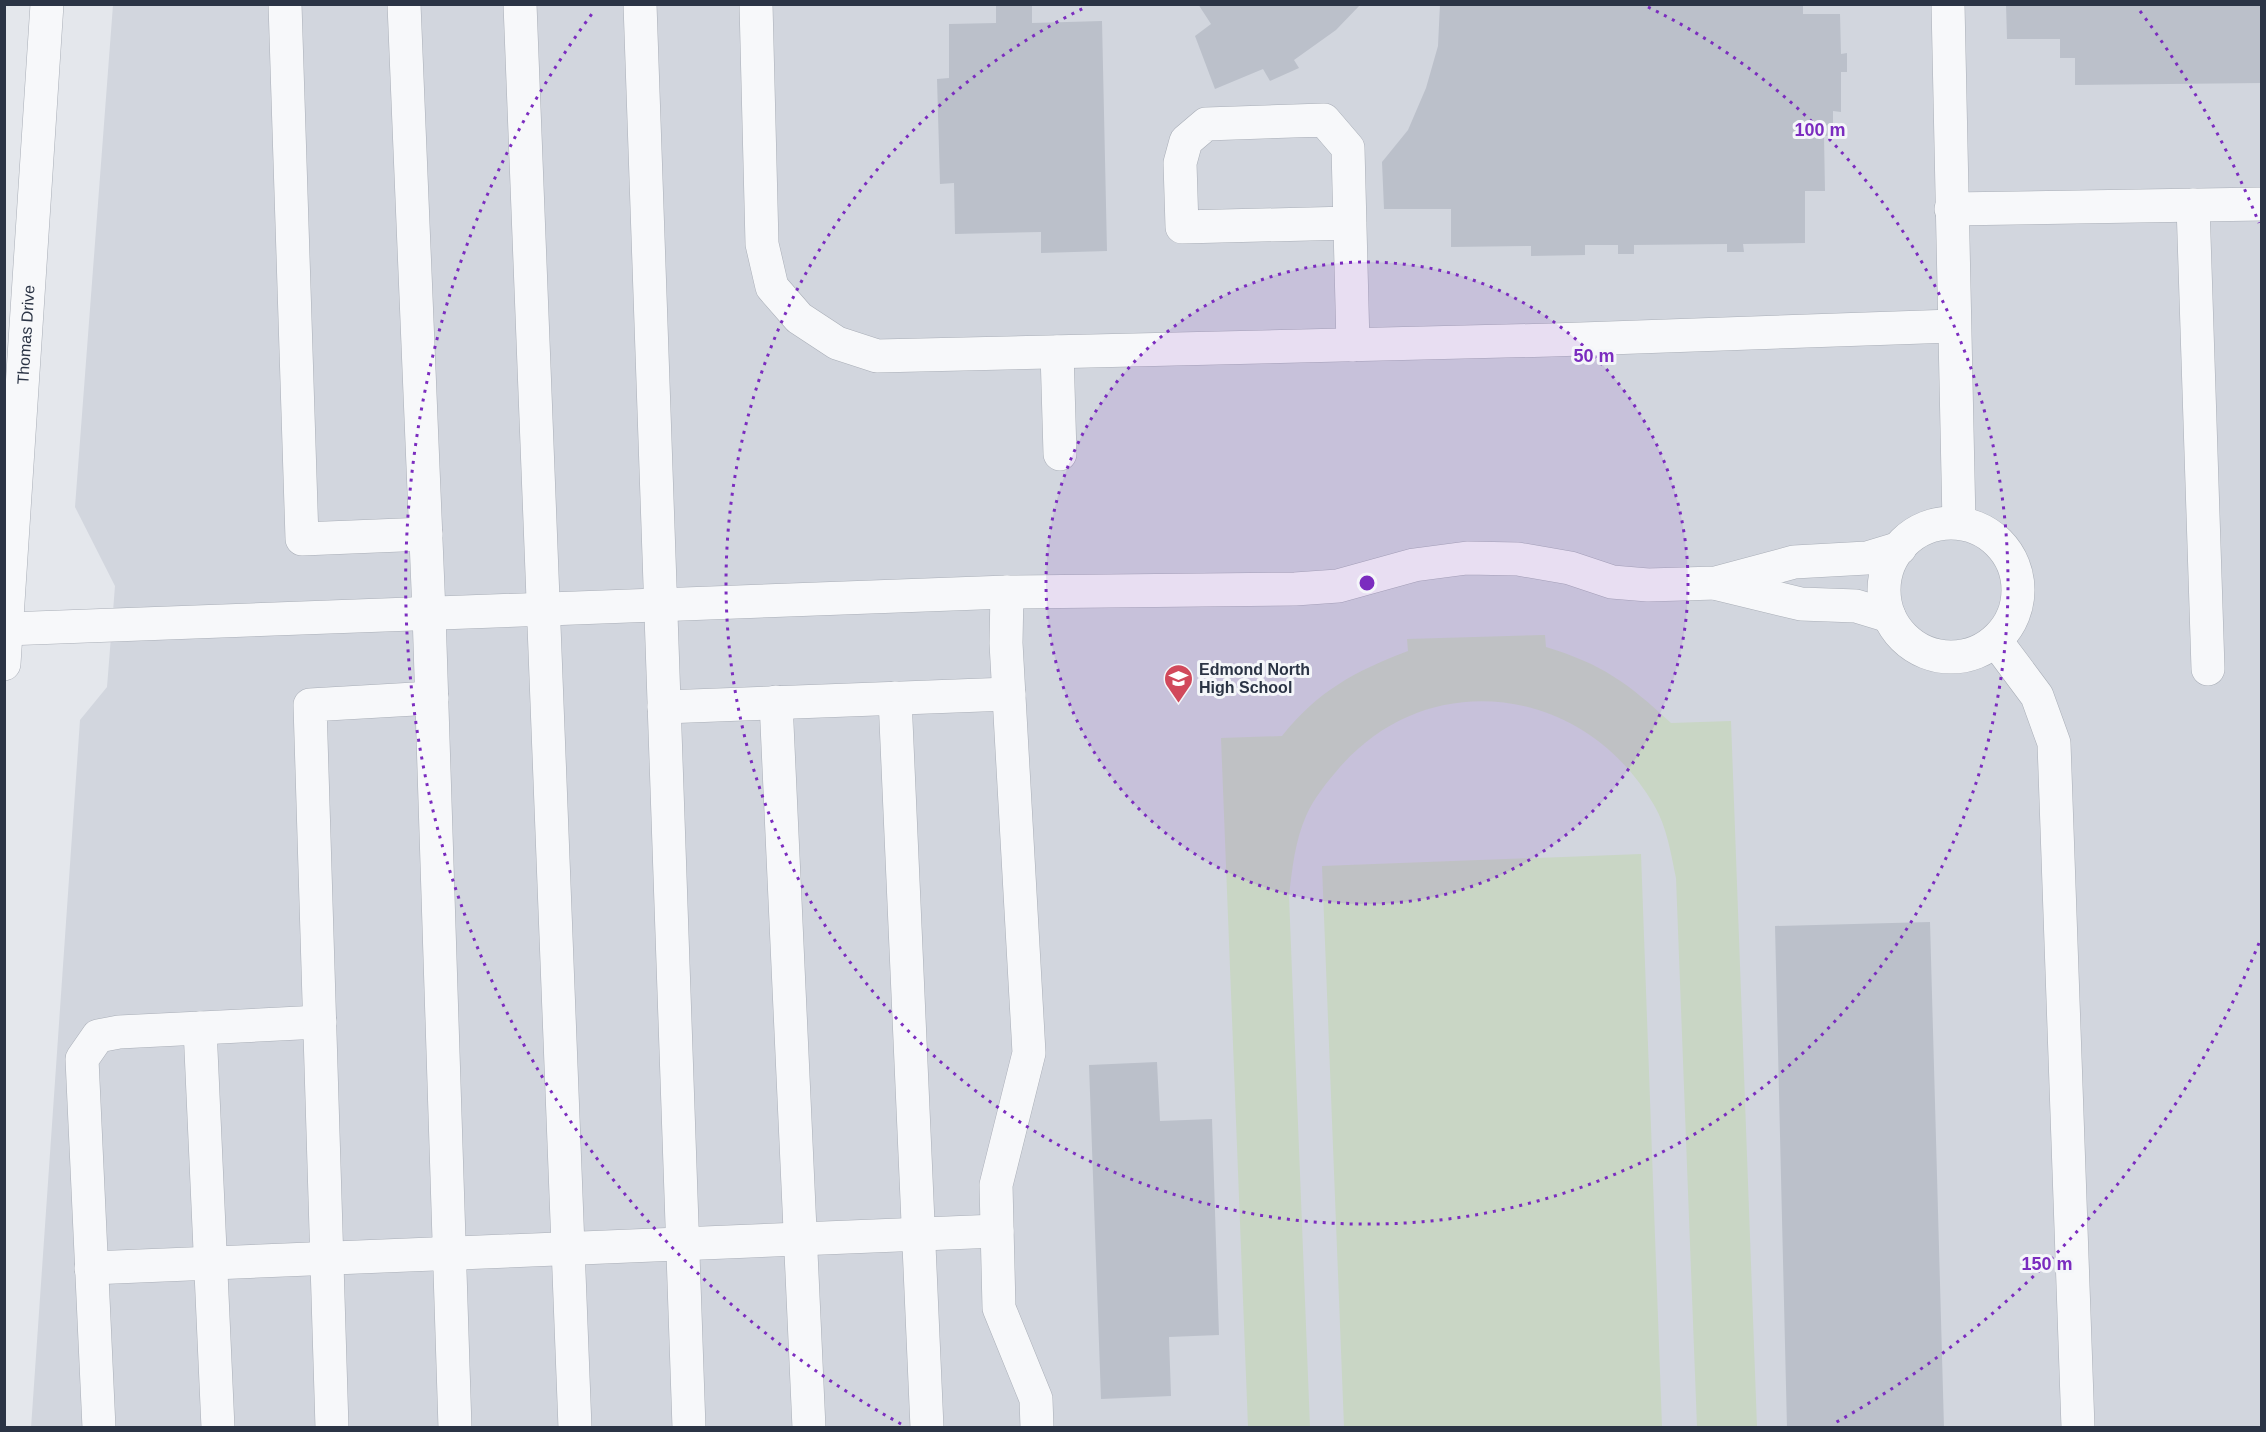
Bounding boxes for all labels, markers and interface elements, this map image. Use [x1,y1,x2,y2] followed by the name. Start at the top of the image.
[1794,120,1846,140] text: 100 m
[14,284,37,385] street label: Thomas Drive
[1573,346,1615,366] text: 50 m
[1357,573,1377,593] centre of rings
[1199,661,1310,696] place label: Edmond North High School
[1162,662,1194,704] school or university icon: Edmond North High School
[2021,1254,2073,1274] text: 150 m

